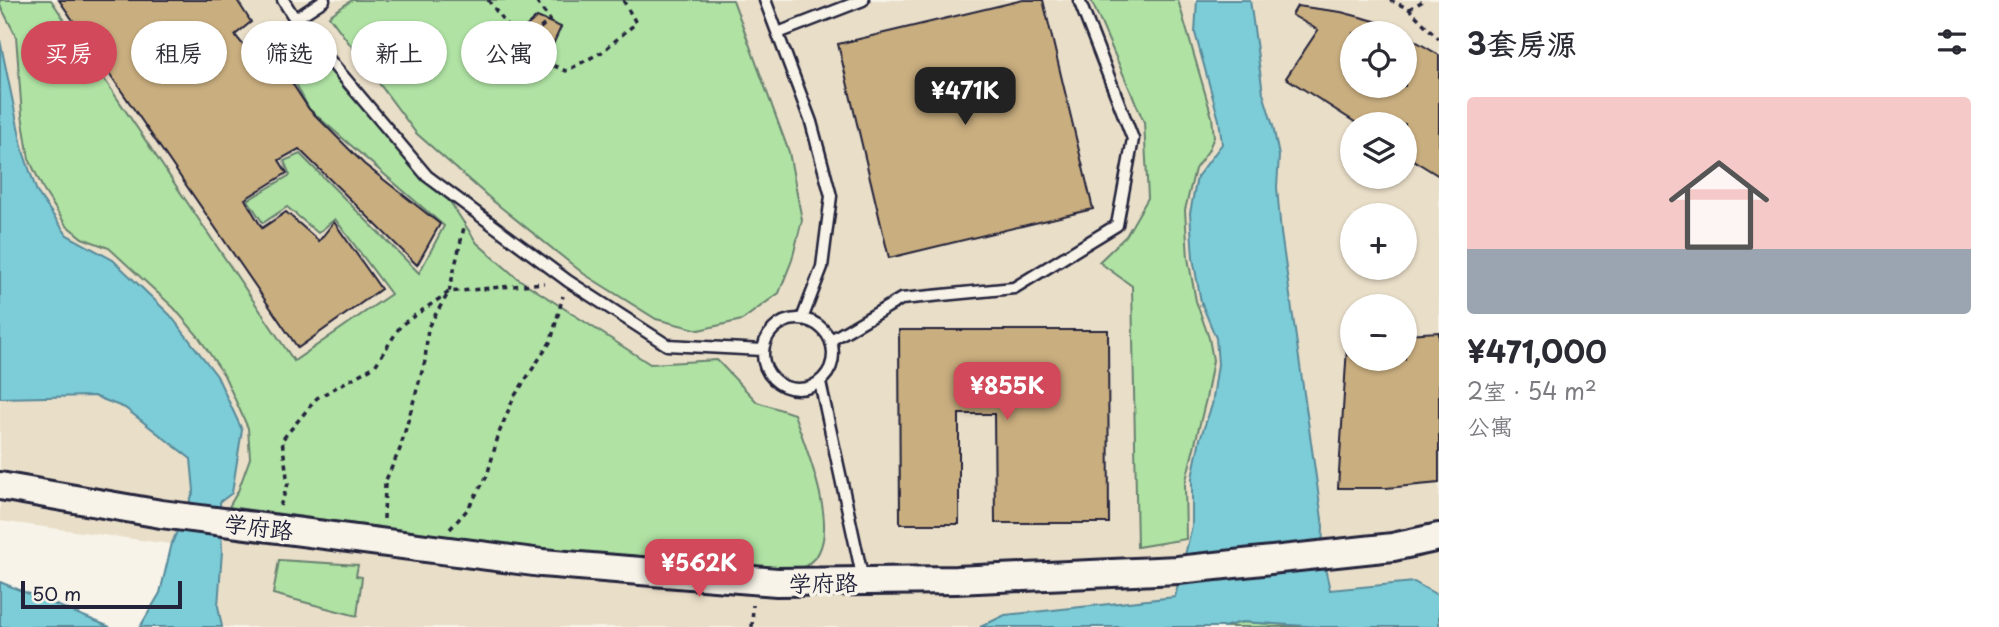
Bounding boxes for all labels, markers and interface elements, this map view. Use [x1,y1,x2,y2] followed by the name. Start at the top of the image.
[1467,20,1577,65] text: 3套房源
[21,21,117,84] chip: 买房
[131,21,227,84] chip: 租房
[241,21,337,84] chip: 筛选
[351,21,447,84] chip: 新上
[461,21,557,84] chip: 公寓
[1340,21,1417,371] map controls
[1340,21,1417,98] button: locate
[1933,23,1971,61] icon: filters
[916,68,1014,127] pin: ¥471K
[931,72,999,107] text: ¥471K
[1340,112,1417,189] button: layers
[1656,142,1782,268] icon: home
[1340,203,1417,280] button: +
[1340,294,1417,371] button: −
[1467,328,1607,373] text: ¥471,000
[958,362,1056,422] pin: ¥855K
[970,367,1044,402] text: ¥855K
[1467,373,1597,408] text: 2室 · 54 m²
[1467,408,1513,443] text: 公寓
[223,504,295,548] street label: 学府路
[650,540,748,599] pin: ¥562K
[661,544,737,579] text: ¥562K
[788,564,858,600] street label: 学府路
[21,578,182,610] scale bar
[32,579,81,607] text: 50 m

